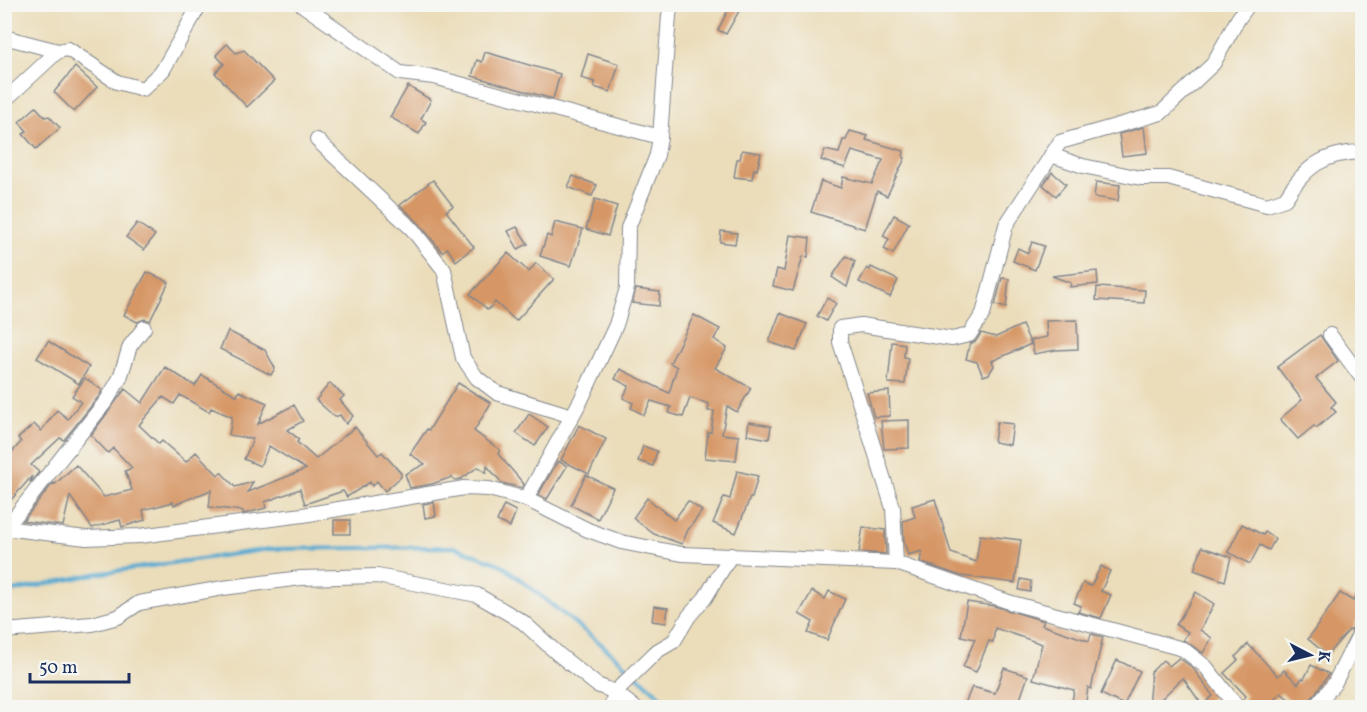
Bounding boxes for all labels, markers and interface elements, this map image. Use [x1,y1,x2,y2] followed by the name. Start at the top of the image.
[1280,625,1340,685] north arrow
[30,646,129,684] scale bar
[1311,649,1335,664] text: K
[39,656,78,681] text: 50 m

